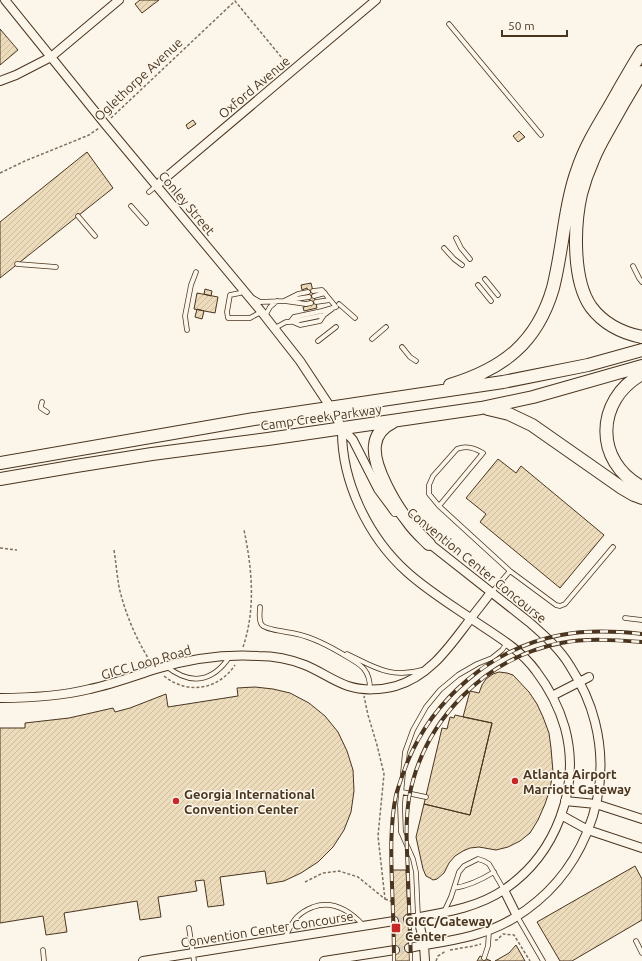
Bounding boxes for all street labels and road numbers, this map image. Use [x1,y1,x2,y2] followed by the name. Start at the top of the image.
[91,35,185,123] street label: Oglethorpe Avenue
[216,53,292,121] street label: Oxford Avenue
[156,168,218,238] street label: Conley Street
[260,402,382,432] street label: Camp Creek Parkway
[405,505,549,625] street label: Convention Center Concourse
[99,642,193,682] street label: GICC Loop Road
[180,908,354,950] street label: Convention Center Concourse

